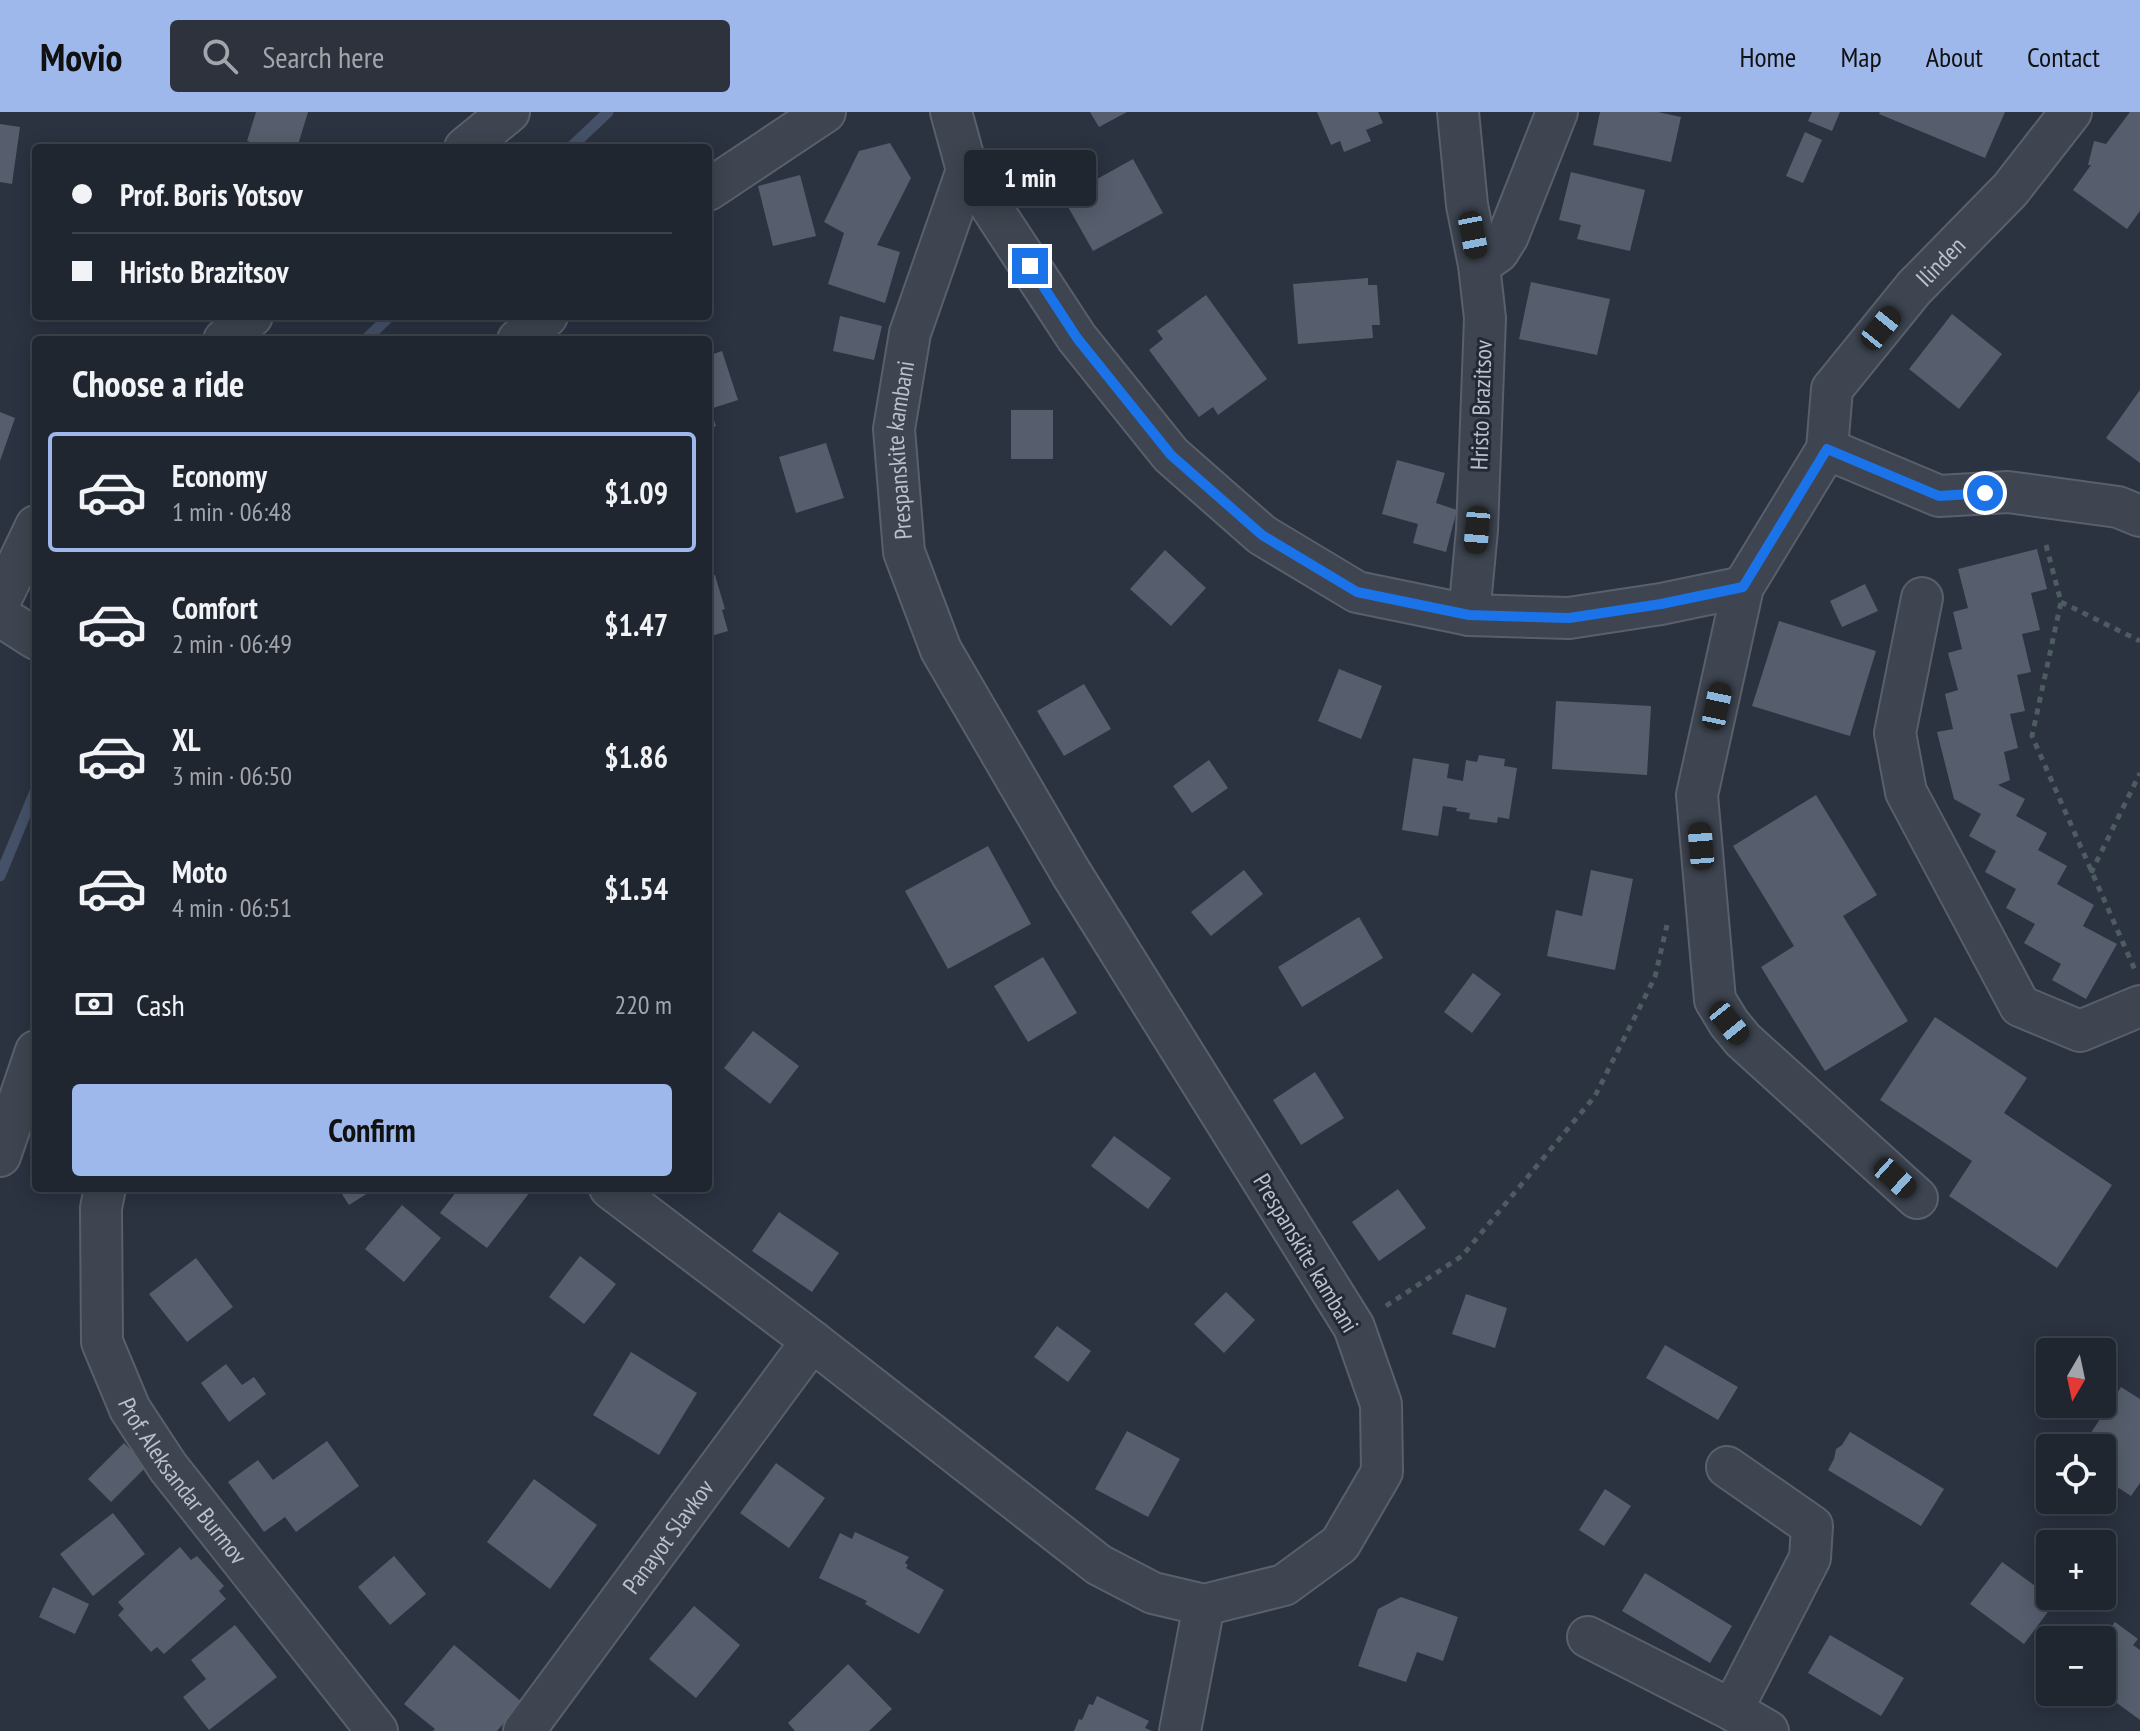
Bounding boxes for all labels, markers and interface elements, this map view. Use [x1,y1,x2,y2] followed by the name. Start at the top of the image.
[170,20,730,92] search box
[40,32,122,81] text: Movio
[198,34,242,78] icon: search
[262,37,384,76] text: Search here
[1740,38,1796,75] text: Home
[1840,38,1882,75] text: Map
[1926,38,1983,75] text: About
[2027,38,2100,75] text: Contact
[964,150,1096,206] callout: 1 min
[1004,161,1056,194] text: 1 min
[120,175,303,214] text: Prof. Boris Yotsov
[1457,209,1489,261] car
[1909,230,1971,293] street label: Ilinden
[1012,248,1048,284] route end
[120,252,289,291] text: Hristo Brazitsov
[1857,302,1905,354] car
[1463,339,1499,471] street label: Hristo Brazitsov
[879,358,921,541] street label: Prespanskite kambani
[72,360,244,407] text: Choose a ride
[76,456,148,528] icon: car
[172,456,267,495] text: Economy
[604,473,668,512] text: $1.09
[1967,475,2003,511] route start
[172,495,292,528] text: 1 min · 06:48
[1463,505,1491,555] car
[76,588,148,660] icon: car
[172,588,258,627] text: Comfort
[604,605,668,644] text: $1.47
[172,627,292,660] text: 2 min · 06:49
[1700,680,1734,732] car
[76,720,148,792] icon: car
[172,720,201,759] text: XL
[604,737,668,776] text: $1.86
[172,759,292,792] text: 3 min · 06:50
[1687,821,1715,871] car
[76,852,148,924] icon: car
[172,852,227,891] text: Moto
[604,869,668,908] text: $1.54
[172,891,292,924] text: 4 min · 06:51
[72,982,116,1026] icon: cash
[136,985,185,1024] text: Cash
[614,988,672,1021] text: 220 m
[1705,997,1753,1049] car
[72,1084,672,1176] button: Confirm
[1869,1153,1921,1203] car
[1246,1168,1366,1338] street label: Prespanskite kambani
[2036,1338,2116,1418] north arrow
[2036,1338,2116,1706] map controls
[112,1393,255,1571] street label: Prof. Aleksandar Burmov
[2036,1434,2116,1514] button: locate
[615,1473,721,1600] street label: Panayot Slavkov
[2036,1530,2116,1610] button: +
[2036,1626,2116,1706] button: −

